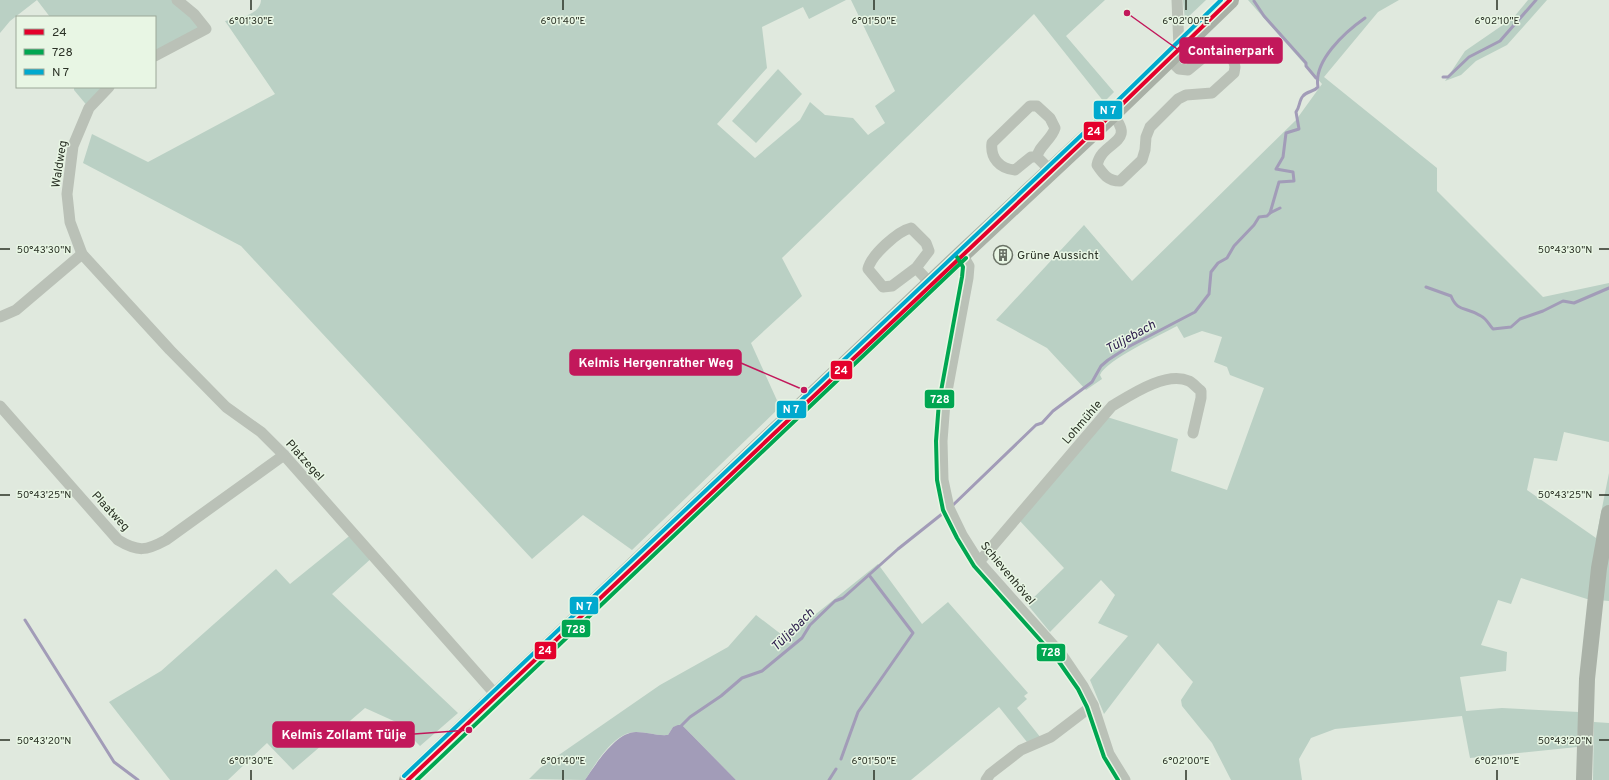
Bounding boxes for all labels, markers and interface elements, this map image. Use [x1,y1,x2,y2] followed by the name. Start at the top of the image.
[229,15,273,28] text: 6°01'30"E
[540,15,586,28] text: 6°01'40"E
[852,15,896,28] text: 6°01'50"E
[1162,15,1210,28] text: 6°02'00"E
[1475,15,1519,28] text: 6°02'10"E
[16,16,156,88] legend
[52,25,67,41] text: 24
[1180,38,1282,63] callout: Containerpark
[1188,44,1274,60] text: Containerpark
[52,45,73,61] text: 728
[52,65,69,81] text: N 7
[1093,100,1123,120] line badge: N 7
[1100,104,1116,118] text: N 7
[1083,121,1105,141] line badge: 24
[1087,125,1101,139] text: 24
[48,139,72,189] street label: Waldweg
[17,244,71,257] text: 50°43'30"N
[992,244,1014,266] building icon: Grüne Aussicht
[1538,244,1592,257] text: 50°43'30"N
[1017,248,1099,264] place label: Grüne Aussicht
[1103,317,1159,358] water label: Tüljebach
[570,350,741,375] callout: Kelmis Hergenrather Weg
[579,356,733,372] text: Kelmis Hergenrather Weg
[830,360,853,380] line badge: 24
[834,364,848,378] text: 24
[924,389,955,409] line badge: 728
[930,393,950,407] text: 728
[1059,397,1106,448] street label: Lohmühle
[776,400,807,419] line badge: N 7
[783,403,799,417] text: N 7
[282,437,327,485] street label: Platzegel
[88,488,133,535] street label: Plaatweg
[17,489,71,502] text: 50°43'25"N
[1538,489,1592,502] text: 50°43'25"N
[976,539,1038,609] street label: Schievenhövel
[569,596,599,615] line badge: N 7
[576,600,592,614] text: N 7
[768,605,818,655] water label: Tüljebach
[561,619,591,638] line badge: 728
[566,623,586,637] text: 728
[534,641,557,660] line badge: 24
[1036,643,1066,662] line badge: 728
[538,644,552,658] text: 24
[1041,646,1061,660] text: 728
[273,722,414,747] callout: Kelmis Zollamt Tülje
[282,728,406,744] text: Kelmis Zollamt Tülje
[17,735,71,748] text: 50°43'20"N
[1538,735,1592,748] text: 50°43'20"N
[229,755,273,768] text: 6°01'30"E
[540,755,586,768] text: 6°01'40"E
[852,755,896,768] text: 6°01'50"E
[1162,755,1210,768] text: 6°02'00"E
[1475,755,1519,768] text: 6°02'10"E

